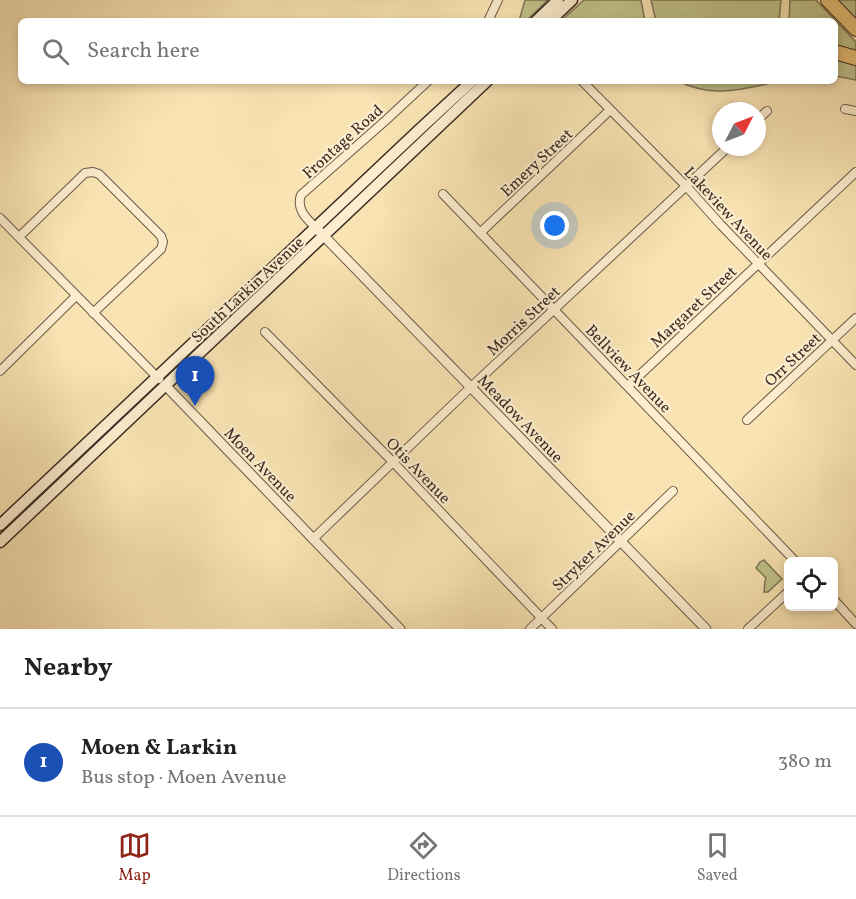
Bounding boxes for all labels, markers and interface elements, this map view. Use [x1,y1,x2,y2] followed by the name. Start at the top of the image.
[18,18,838,84] search box
[39,35,72,68] icon: search
[87,36,200,67] text: Search here
[298,100,389,185] street label: Frontage Road
[712,102,766,156] north arrow
[496,124,579,203] street label: Emery Street
[678,163,777,266] street label: Lakeview Avenue
[540,211,569,240] your location
[187,232,310,349] street label: South Larkin Avenue
[646,261,743,353] street label: Margaret Street
[483,281,566,361] street label: Morris Street
[580,320,676,418] street label: Bellview Avenue
[760,328,827,392] street label: Orr Street
[176,356,214,406] pin: 1
[472,370,567,468] street label: Meadow Avenue
[218,423,301,507] street label: Moen Avenue
[380,433,455,509] street label: Otis Avenue
[548,506,641,597] street label: Stryker Avenue
[784,557,838,611] map controls
[784,557,838,611] button: locate
[24,650,113,686] text: Nearby
[81,733,237,764] text: Moen & Larkin
[39,748,48,776] text: 1
[778,748,832,776] text: 380 m
[81,764,286,792] text: Bus stop · Moen Avenue
[118,829,151,887] tab: Map
[387,829,461,887] tab: Directions
[697,829,738,887] tab: Saved

